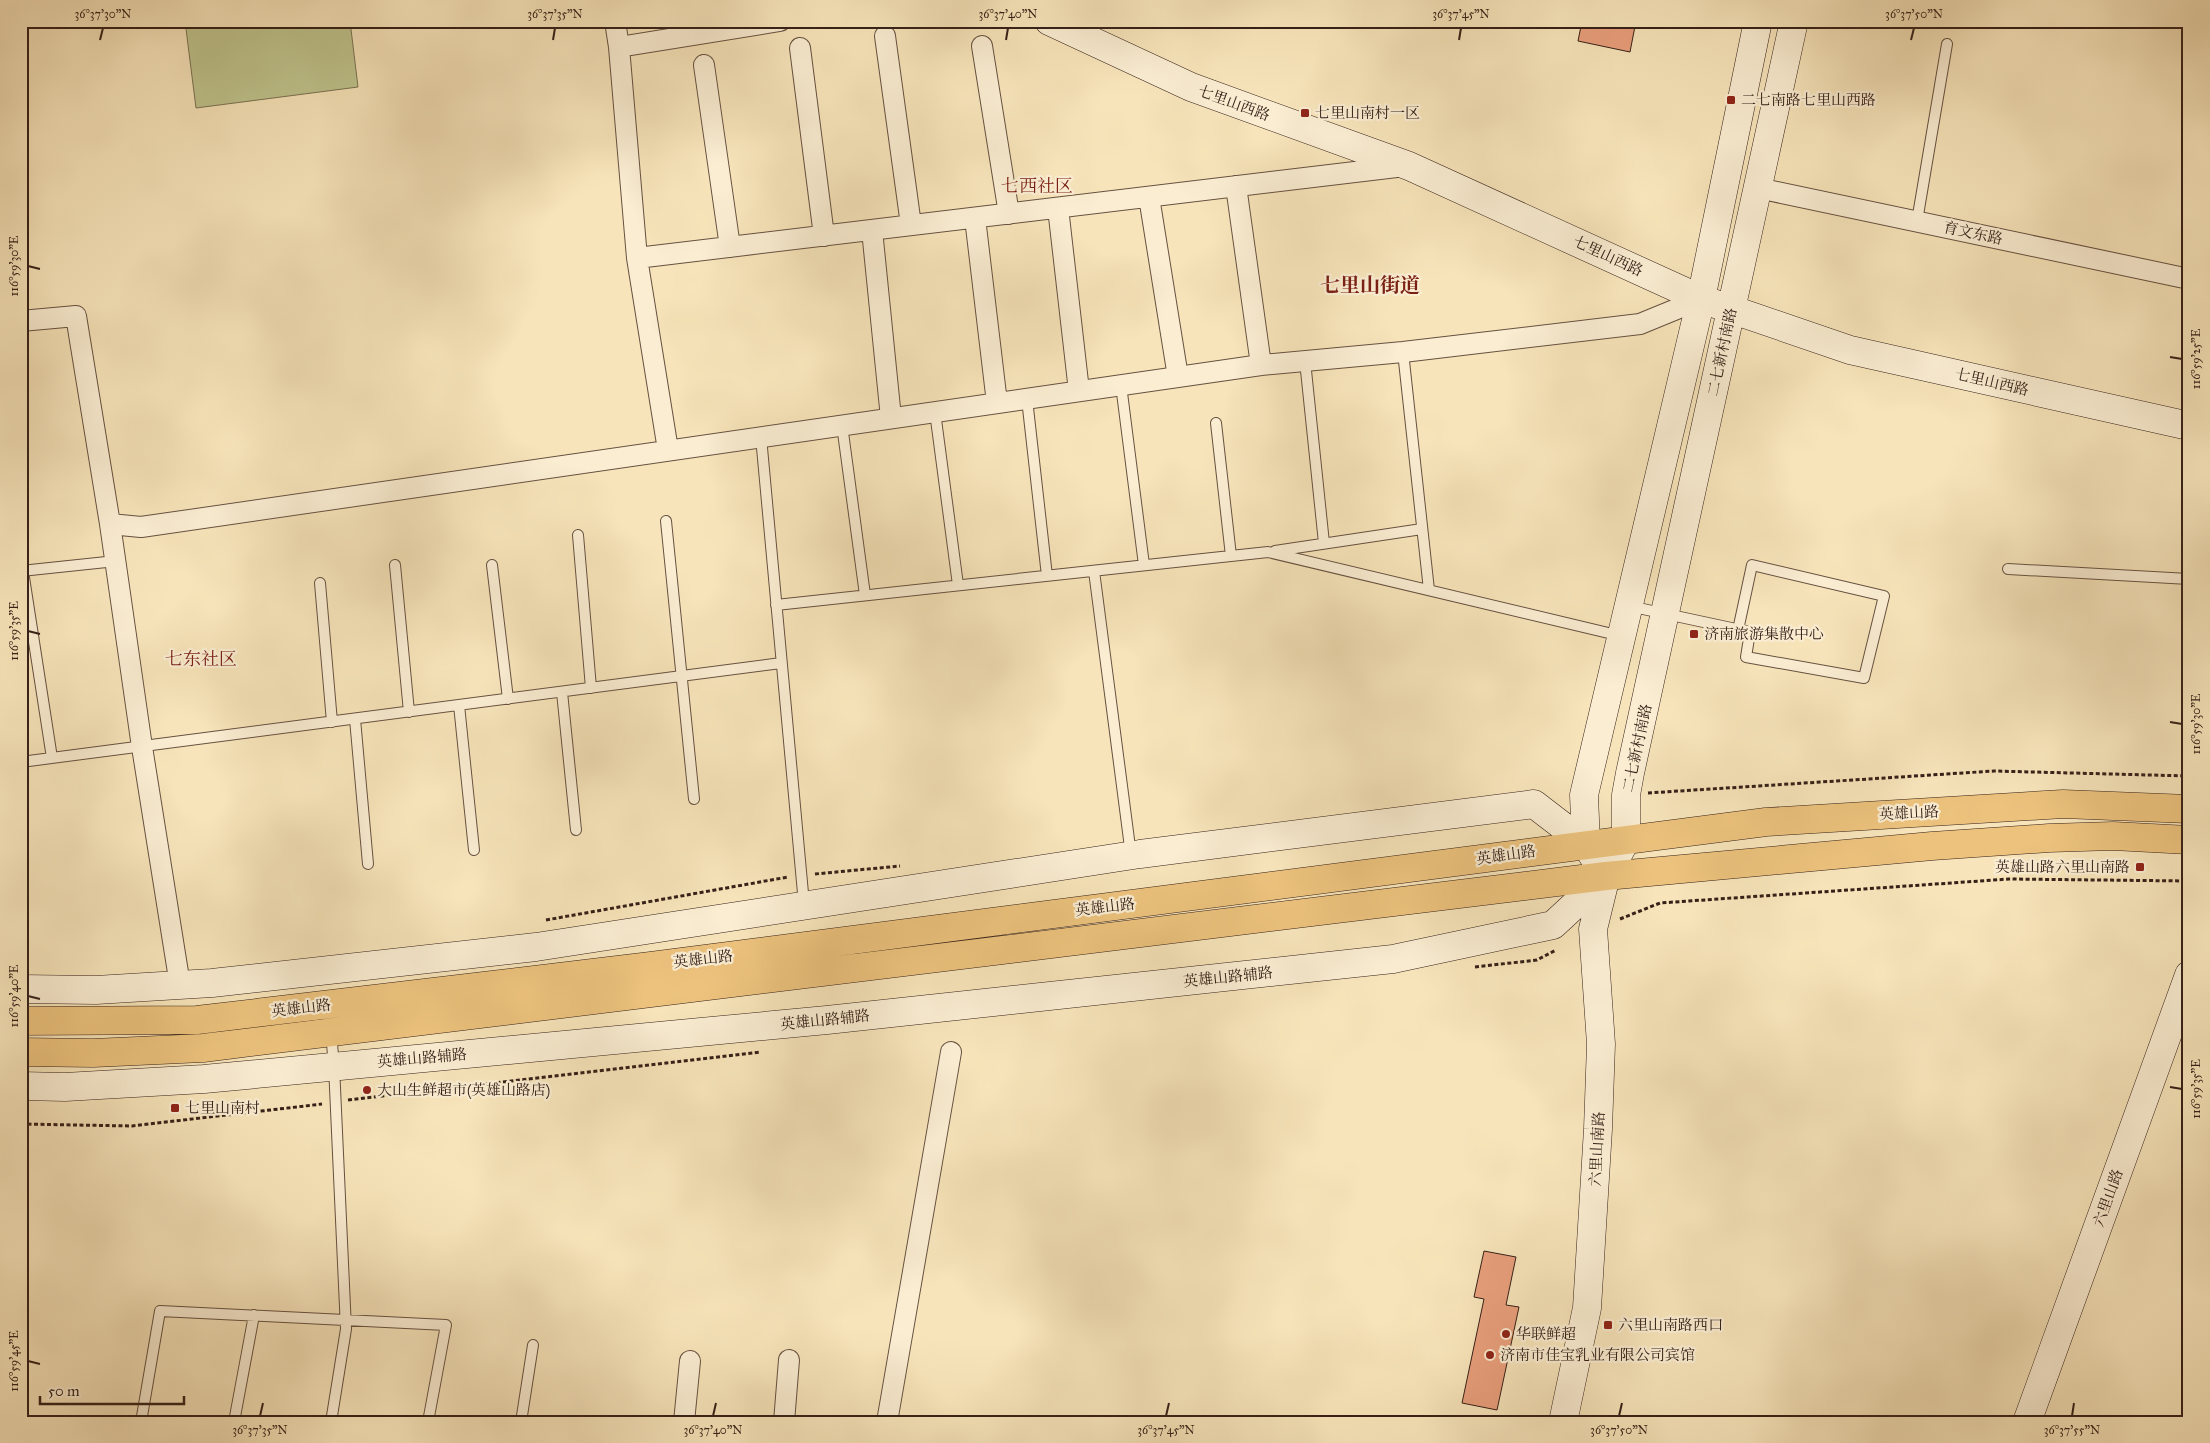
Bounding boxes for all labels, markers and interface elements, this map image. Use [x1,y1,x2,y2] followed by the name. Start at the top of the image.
[74,7,132,21] text: 36°37'30"N
[527,7,583,21] text: 36°37'35"N
[979,7,1037,21] text: 36°37'40"N
[1432,7,1490,21] text: 36°37'45"N
[1885,7,1943,21] text: 36°37'50"N
[1196,82,1272,124] street label: 七里山西路
[1741,91,1876,109] place label: 二七南路七里山西路
[1725,94,1737,106] marker: 二七南路七里山西路
[1315,104,1420,122] place label: 七里山南村一区
[1299,107,1311,119] marker: 七里山南村一区
[1001,175,1073,197] district label: 七西社区
[1942,218,2004,248] street label: 育文东路
[1570,232,1646,280] street label: 七里山西路
[7,235,21,296] text: 116°59'30"E
[1320,273,1420,297] district label: 七里山街道
[1704,306,1740,398] street label: 二七新村南路
[2189,328,2203,389] text: 116°59'25"E
[1953,365,2031,399] street label: 七里山西路
[7,601,21,661] text: 116°59'35"E
[1704,625,1824,643] place label: 济南旅游集散中心
[1688,628,1700,640] marker: 济南旅游集散中心
[165,648,237,670] district label: 七东社区
[2189,693,2203,754] text: 116°59'30"E
[1619,702,1655,794] street label: 二七新村南路
[1879,802,1939,824] street label: 英雄山路
[1475,842,1537,868] street label: 英雄山路
[1995,858,2130,876] place label: 英雄山路六里山南路
[2134,861,2146,873] marker: 英雄山路六里山南路
[1074,894,1136,920] street label: 英雄山路
[672,946,734,972] street label: 英雄山路
[1182,963,1274,991] street label: 英雄山路辅路
[7,964,21,1027] text: 116°59'40"E
[270,995,332,1021] street label: 英雄山路
[779,1006,871,1034] street label: 英雄山路辅路
[376,1045,468,1071] street label: 英雄山路辅路
[2189,1059,2203,1119] text: 116°59'35"E
[377,1081,550,1100] place label: 大山生鲜超市(英雄山路店)
[361,1084,373,1096] marker: 大山生鲜超市(英雄山路店)
[185,1099,260,1117] place label: 七里山南村
[169,1102,181,1114] marker: 七里山南村
[1586,1111,1608,1187] street label: 六里山南路
[2089,1167,2127,1229] street label: 六里山路
[1618,1316,1723,1334] place label: 六里山南路西口
[1602,1319,1614,1331] marker: 六里山南路西口
[1516,1325,1576,1343] place label: 华联鲜超
[1500,1328,1512,1340] marker: 华联鲜超
[7,1330,21,1392] text: 116°59'45"E
[1500,1346,1695,1364] place label: 济南市佳宝乳业有限公司宾馆
[1484,1349,1496,1361] marker: 济南市佳宝乳业有限公司宾馆
[40,1373,184,1405] scale bar
[48,1382,80,1400] text: 50 m
[232,1423,288,1437] text: 36°37'35"N
[684,1423,742,1437] text: 36°37'40"N
[1137,1423,1195,1437] text: 36°37'45"N
[1590,1423,1648,1437] text: 36°37'50"N
[2044,1423,2100,1437] text: 36°37'55"N

